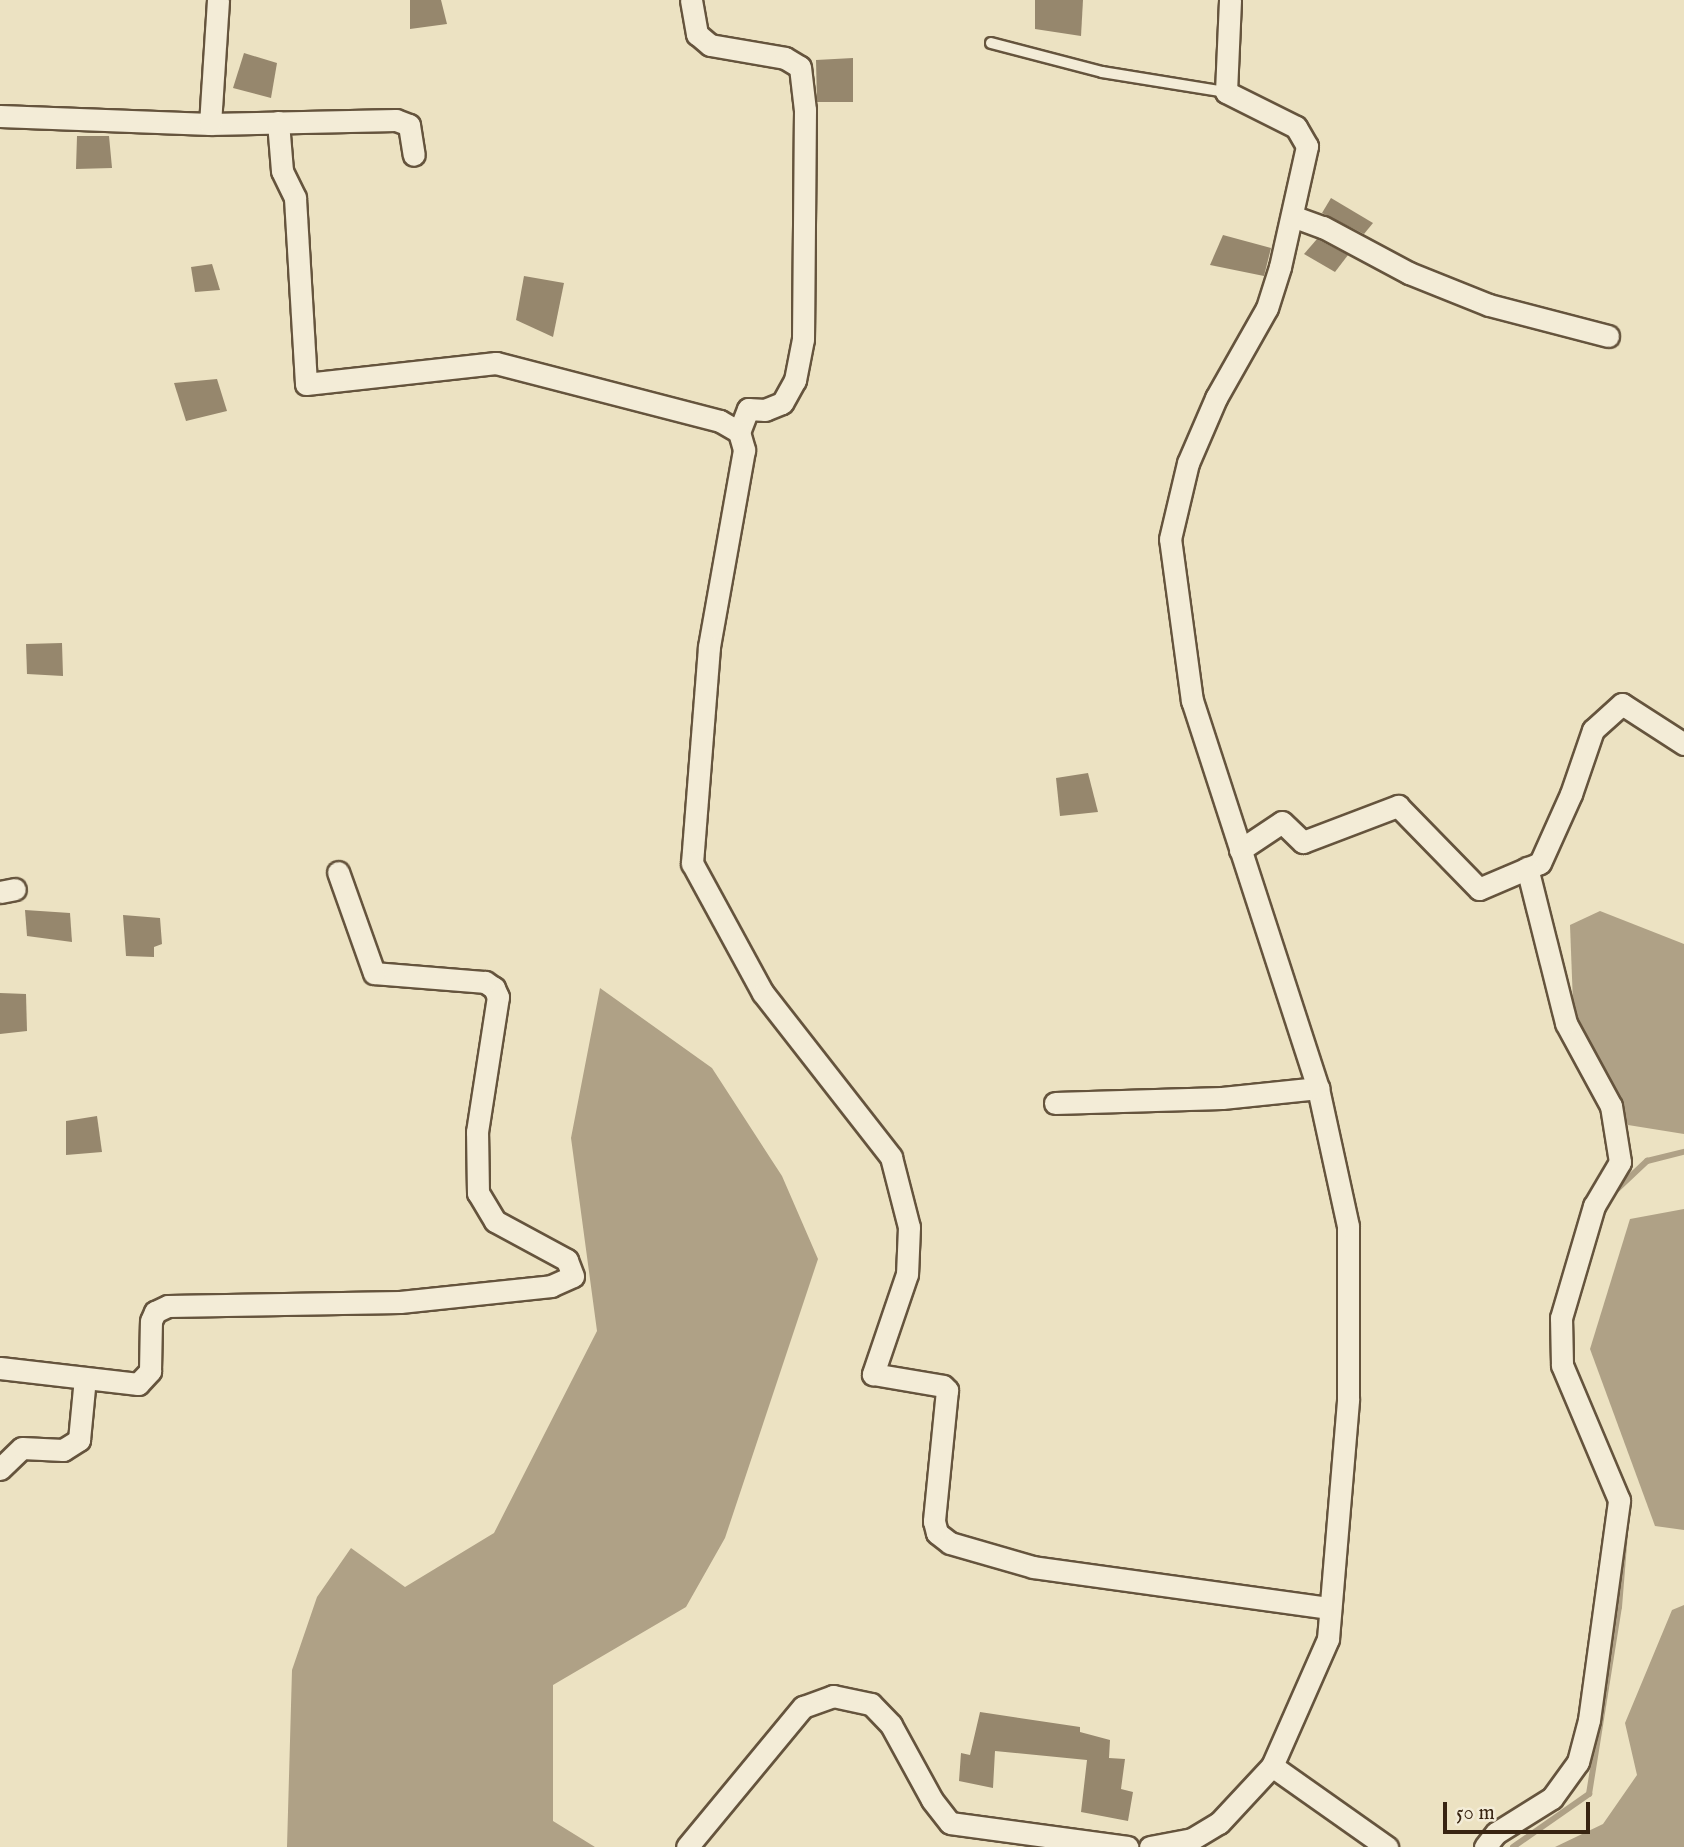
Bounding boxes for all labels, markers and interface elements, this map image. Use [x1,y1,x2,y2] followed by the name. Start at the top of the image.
[1446,1787,1593,1831] scale bar
[1456,1800,1495,1827] text: 50 m

